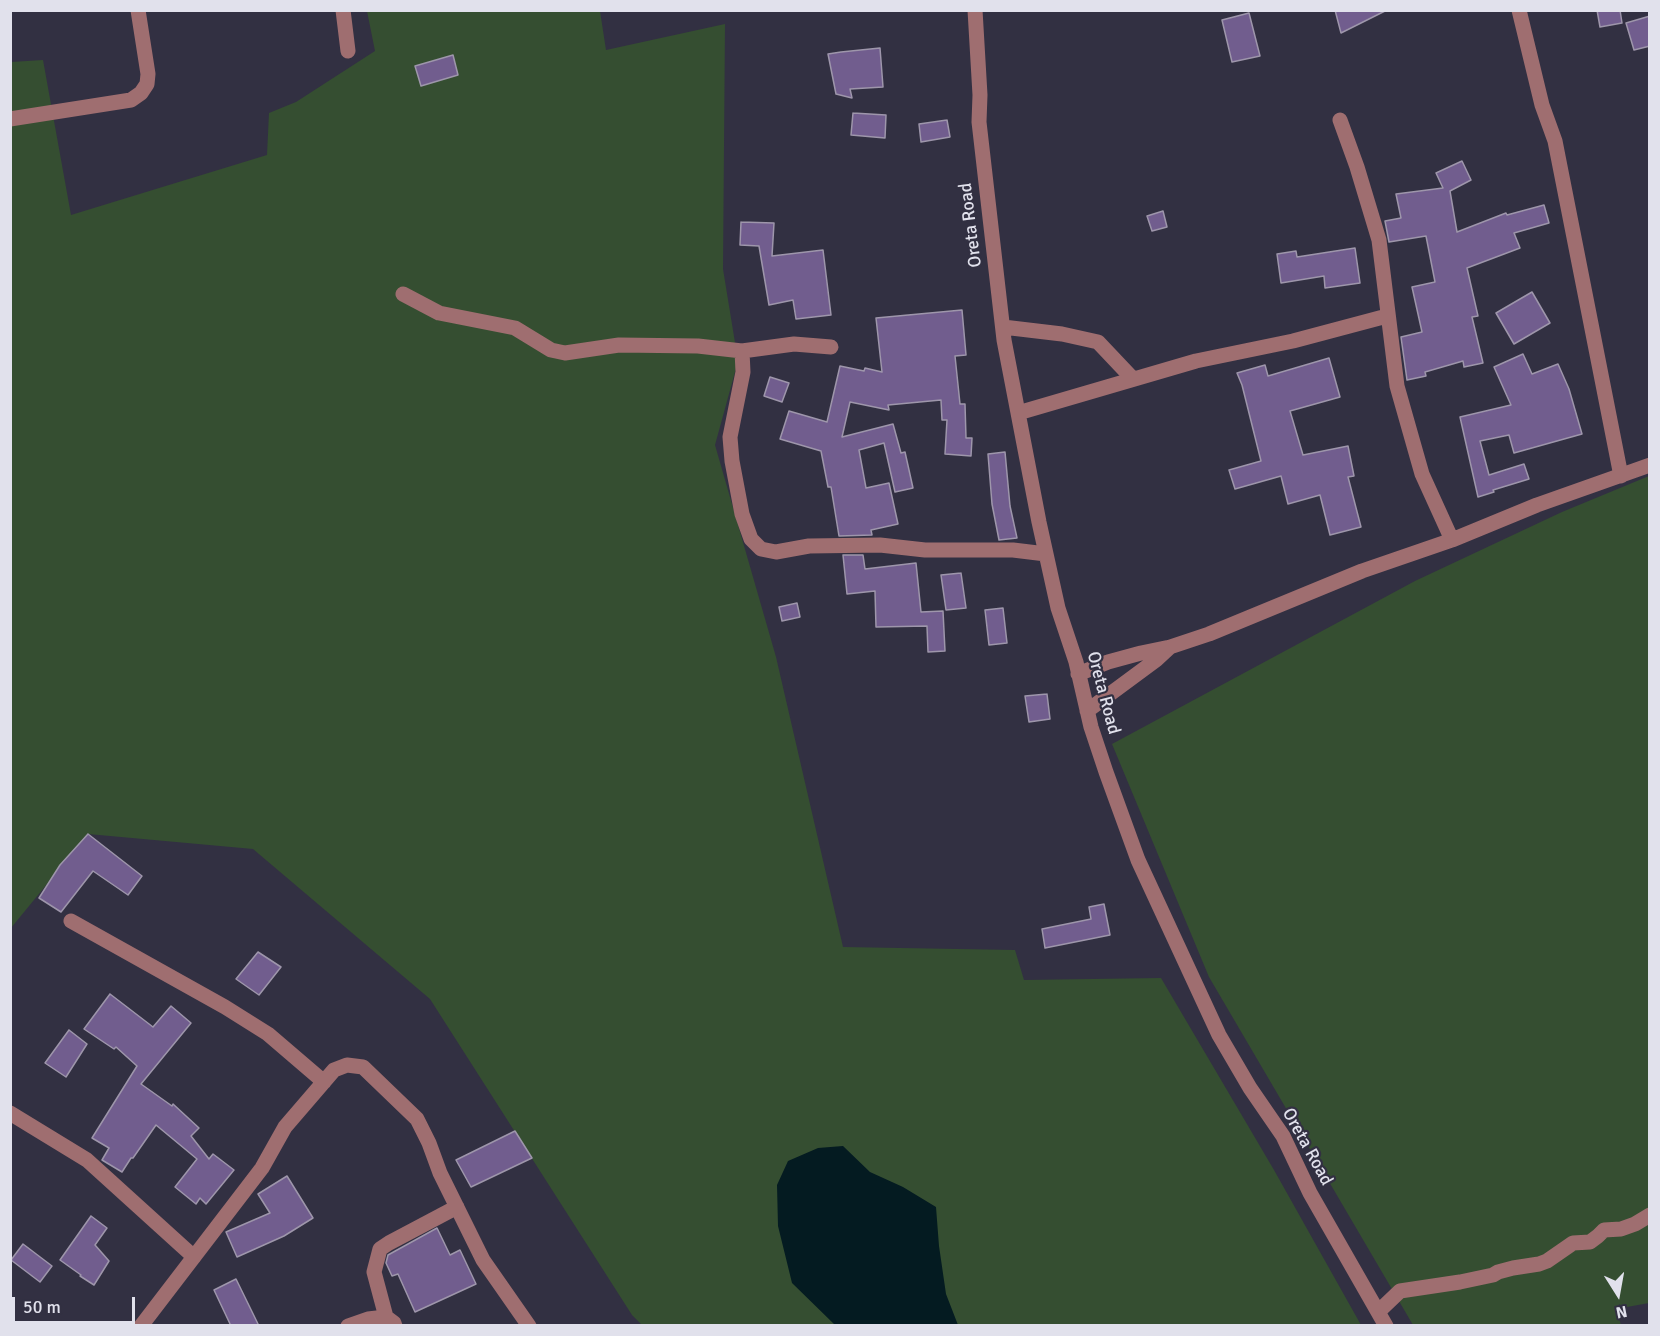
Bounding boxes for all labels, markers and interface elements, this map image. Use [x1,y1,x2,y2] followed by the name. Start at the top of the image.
[955,181,987,269] street label: Oreta Road
[1082,649,1124,737] street label: Oreta Road
[1277,1105,1337,1189] street label: Oreta Road
[1588,1264,1648,1324] north arrow
[15,1285,138,1323] scale bar
[23,1296,61,1318] text: 50 m
[1614,1301,1629,1323] text: N

